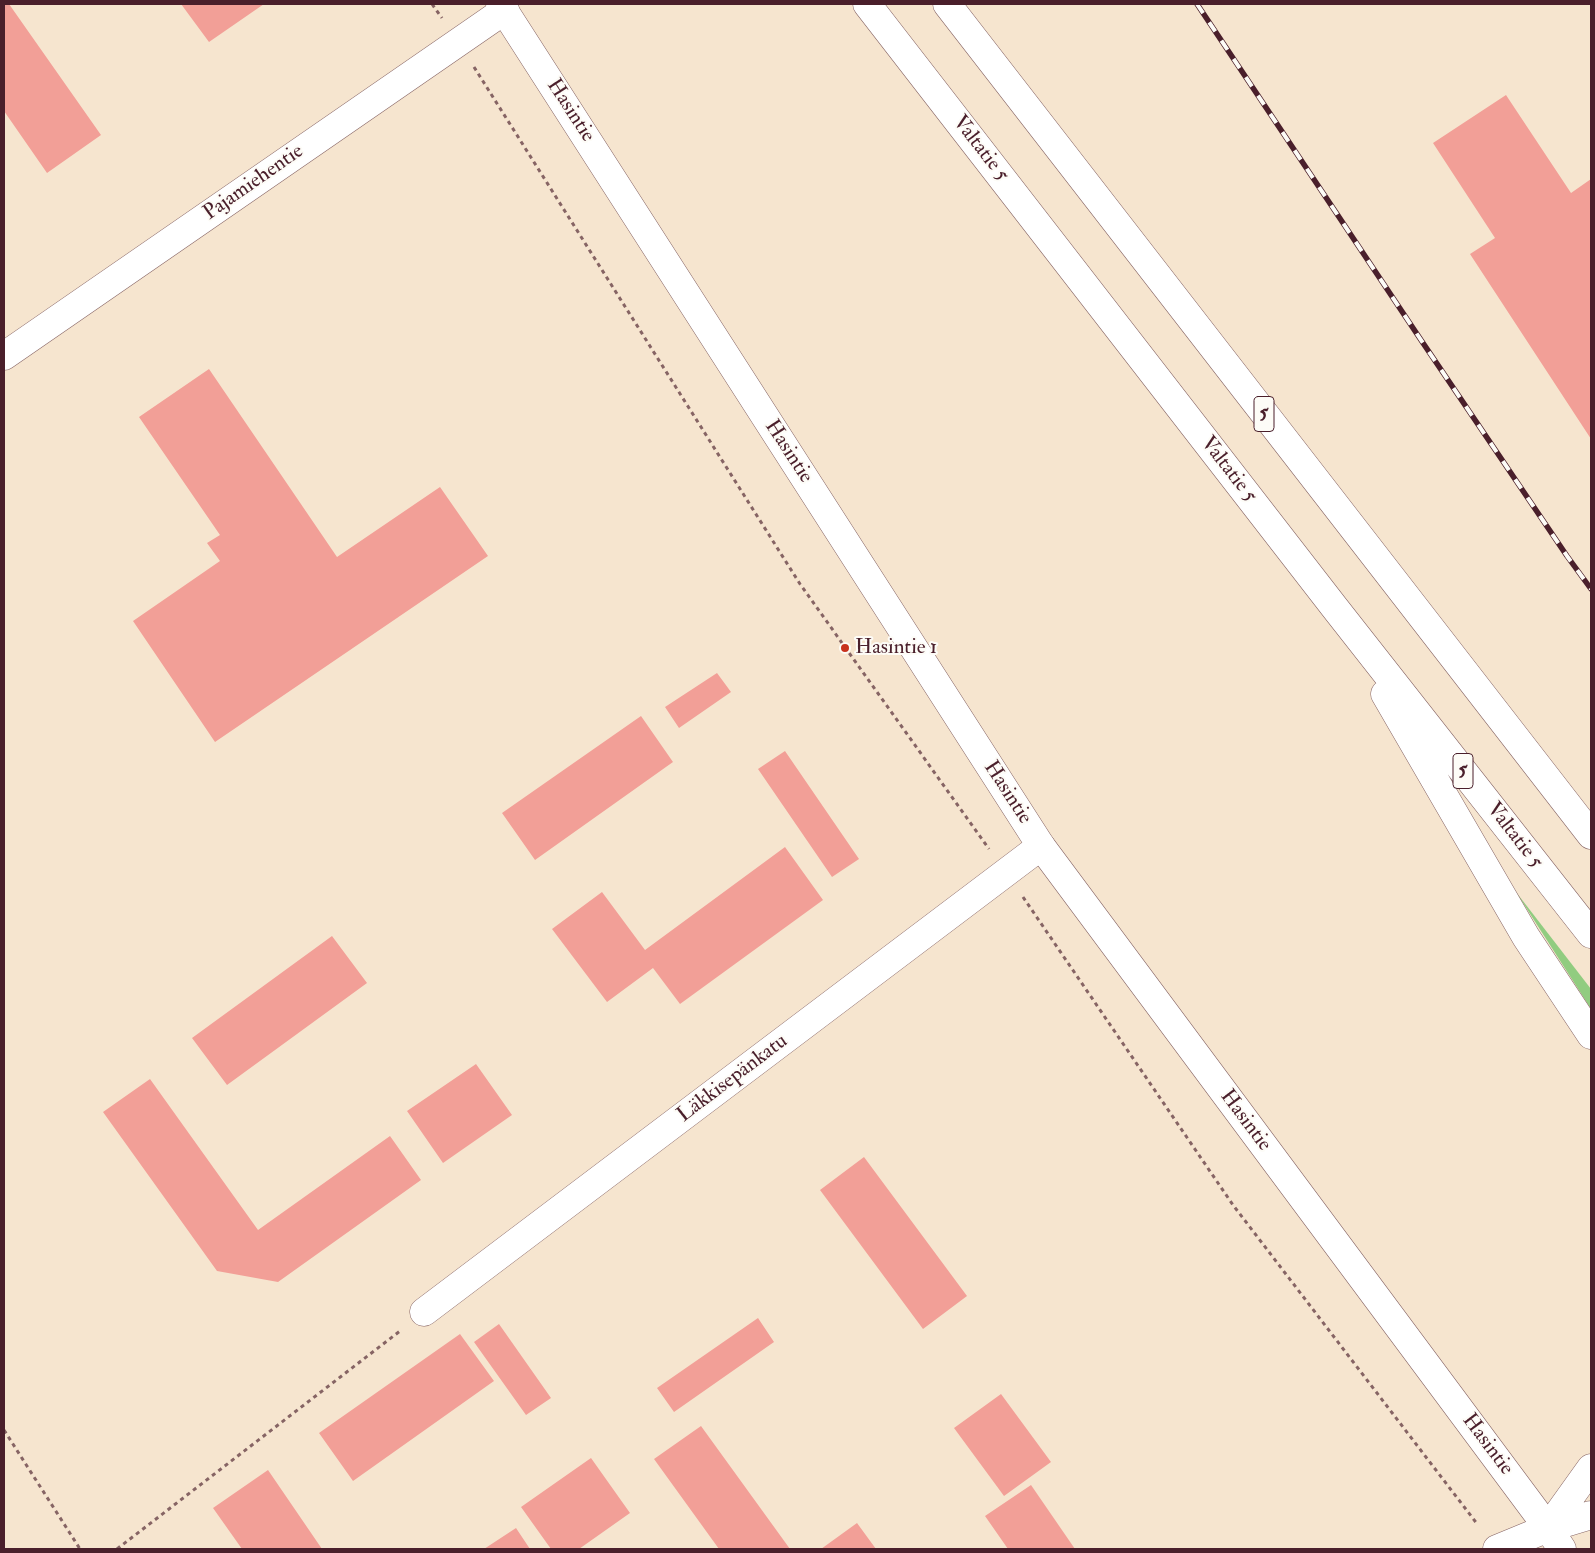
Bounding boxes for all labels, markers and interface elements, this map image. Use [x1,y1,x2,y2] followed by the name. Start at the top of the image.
[540,75,600,147] street label: Hasintie
[946,111,1014,187] street label: Valtatie 5
[199,139,309,227] street label: Pajamiehentie
[1254,396,1274,432] road number: 5
[758,416,818,488] street label: Hasintie
[1194,432,1262,508] street label: Valtatie 5
[855,635,937,661] place label: Hasintie 1
[839,642,851,654] marker: Hasintie 1
[1453,754,1473,788] road number: 5
[977,757,1037,829] street label: Hasintie
[1480,798,1548,874] street label: Valtatie 5
[673,1029,793,1129] street label: Läkkisepänkatu
[1214,1085,1276,1157] street label: Hasintie
[1456,1409,1518,1481] street label: Hasintie

